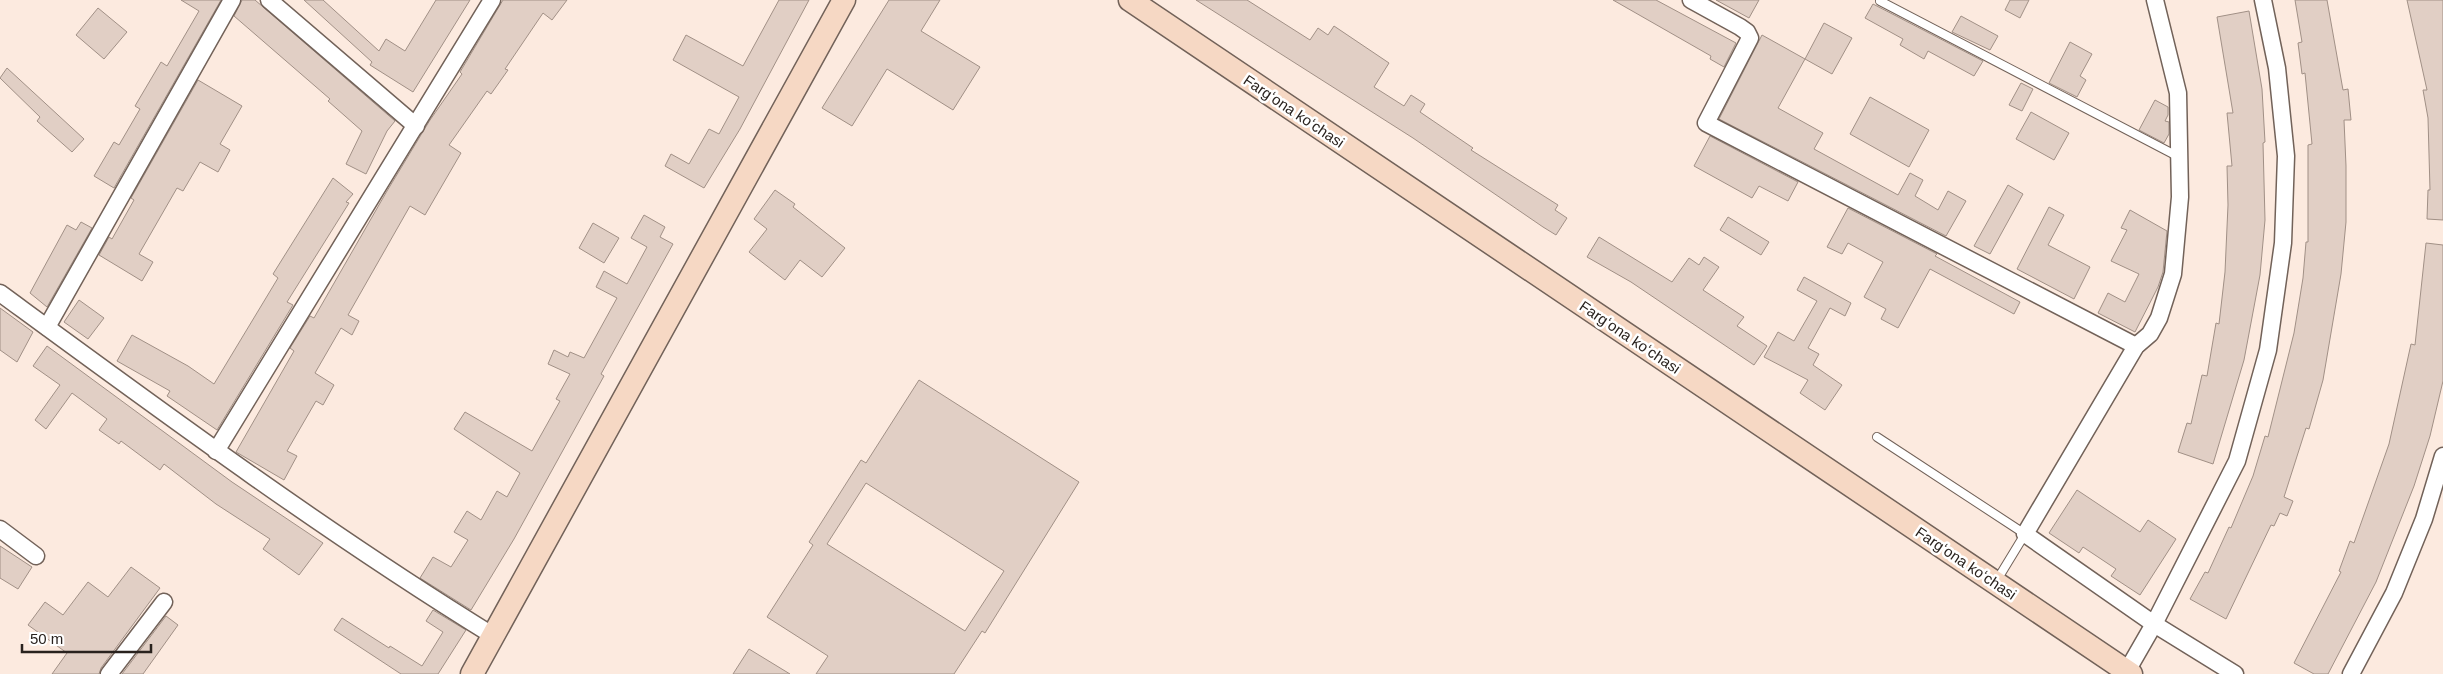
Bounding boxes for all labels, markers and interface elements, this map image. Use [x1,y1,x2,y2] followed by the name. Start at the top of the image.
[1241,71,1347,151] street label: Fargʻona koʻchasi
[1577,297,1683,377] street label: Fargʻona koʻchasi
[1913,523,2019,603] street label: Fargʻona koʻchasi
[22,622,151,654] scale bar
[30,630,63,647] text: 50 m

